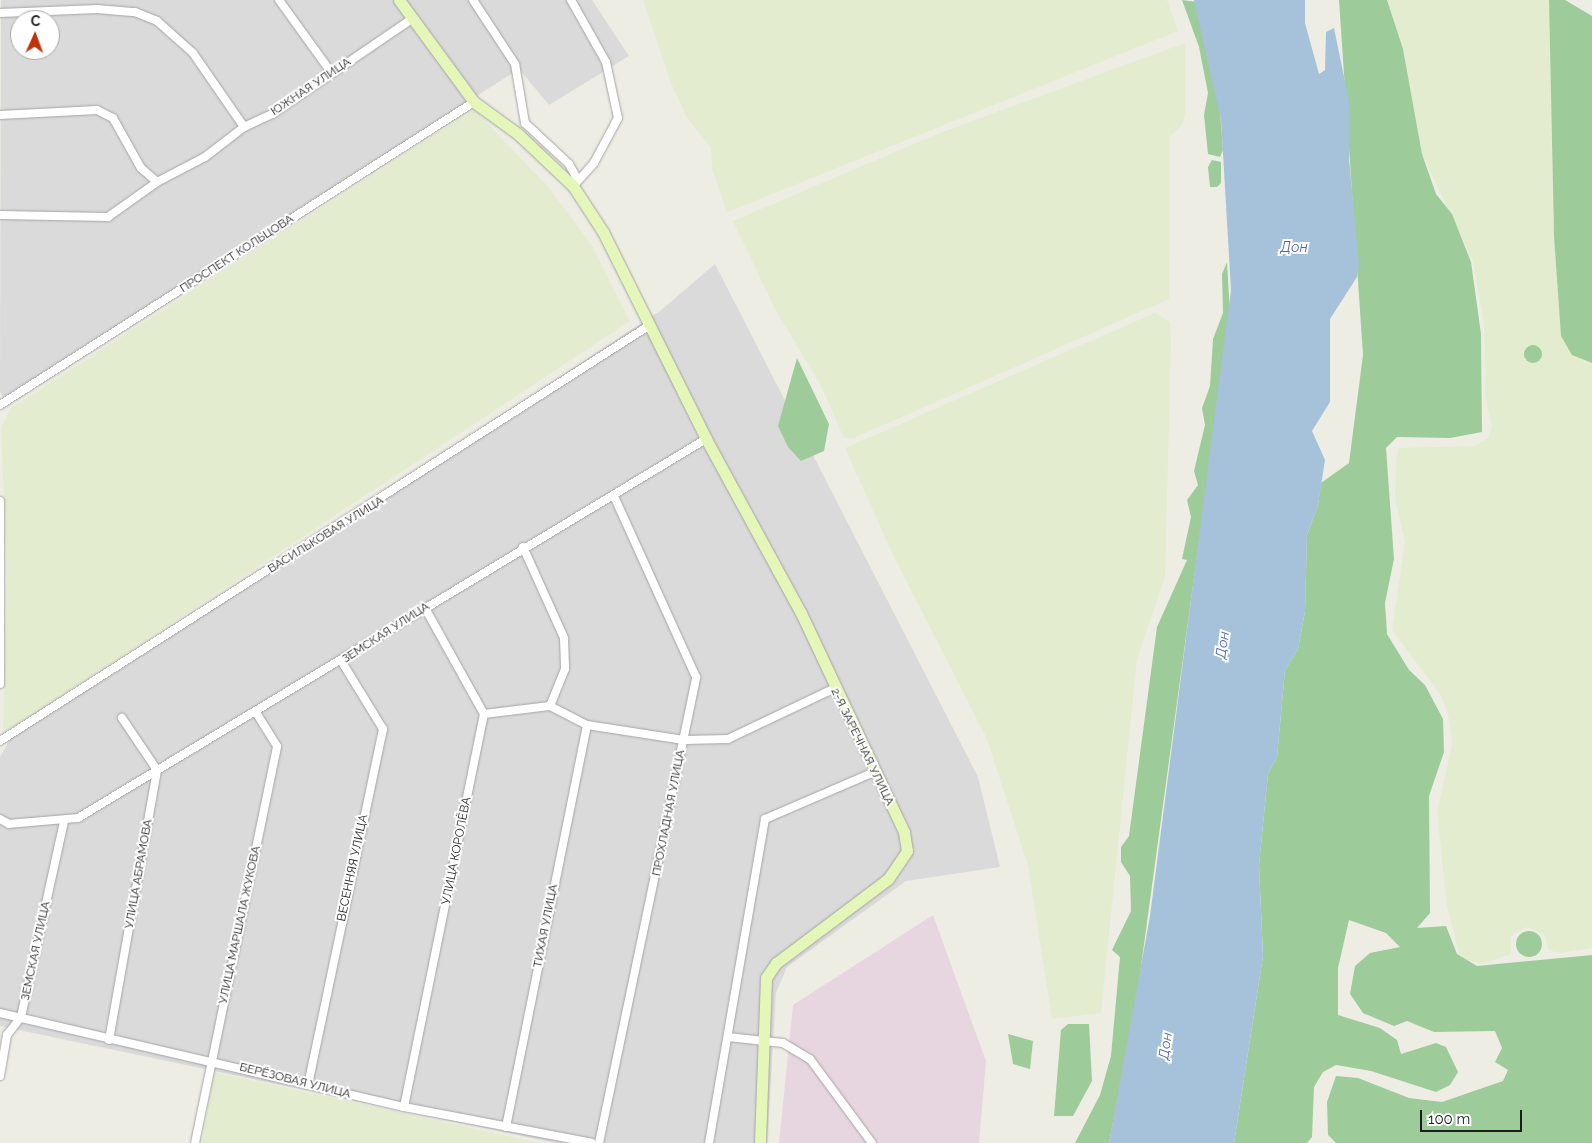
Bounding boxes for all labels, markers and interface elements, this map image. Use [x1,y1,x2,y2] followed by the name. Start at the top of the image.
[10,10,60,60] north arrow
[30,13,41,29] text: С
[268,55,354,119] street label: ЮЖНАЯ УЛИЦА
[177,212,297,296] street label: ПРОСПЕКТ КОЛЬЦОВА
[1280,239,1308,255] water label: Дон
[265,493,387,577] street label: ВАСИЛЬКОВАЯ УЛИЦА
[340,599,432,667] street label: ЗЕМСКАЯ УЛИЦА
[1212,630,1232,660] water label: Дон
[827,686,897,808] street label: 2-Я ЗАРЕЧНАЯ УЛИЦА
[650,749,688,877] street label: ПРОХЛАДНАЯ УЛИЦА
[439,796,475,906] street label: УЛИЦА КОРОЛЁВА
[335,813,371,923] street label: ВЕСЕННЯЯ УЛИЦА
[122,818,156,930] street label: УЛИЦА АБРАМОВА
[216,844,264,1006] street label: УЛИЦА МАРШАЛА ЖУКОВА
[531,883,561,969] street label: ТИХАЯ УЛИЦА
[18,900,54,1002] street label: ЗЕМСКАЯ УЛИЦА
[1155,1031,1175,1061] water label: Дон
[238,1060,352,1102] street label: БЕРЁЗОВАЯ УЛИЦА
[1422,1100,1524,1132] scale bar
[1428,1110,1470,1128] text: 100 m

